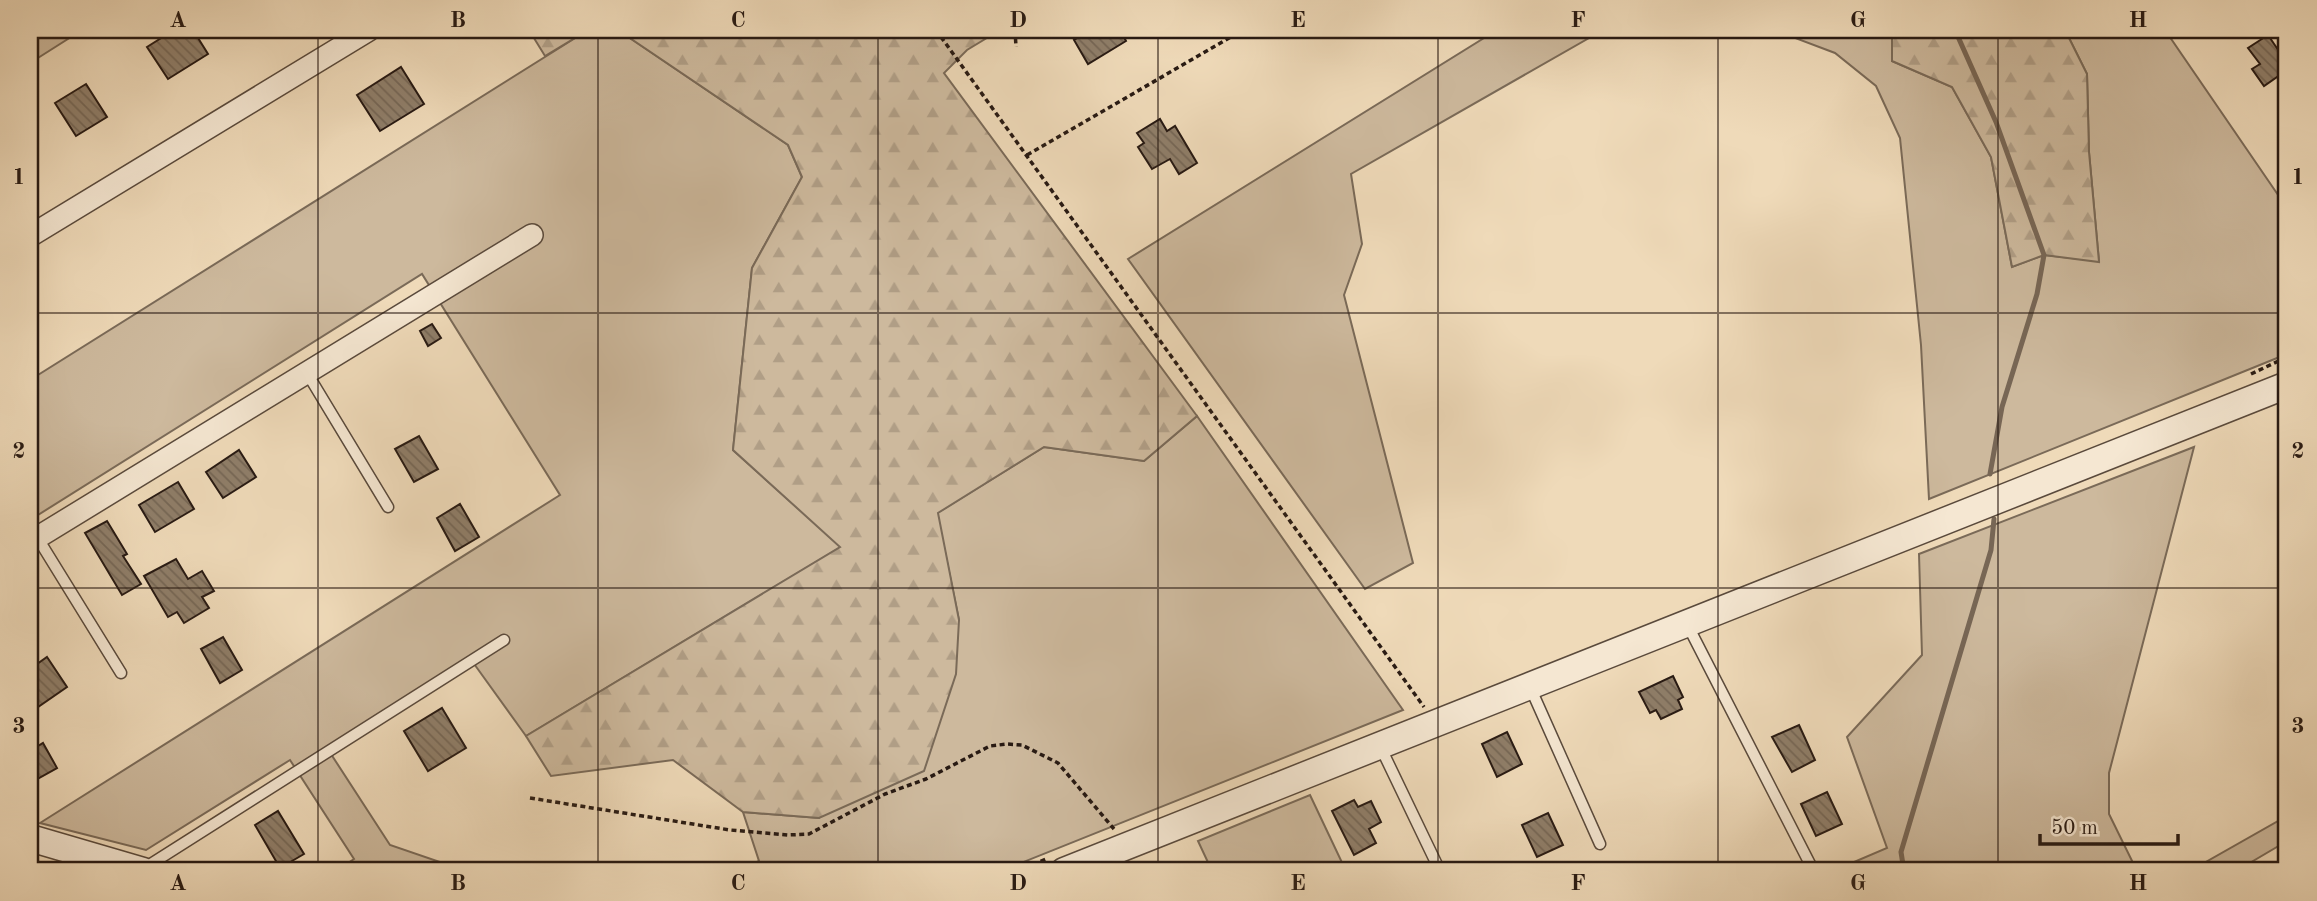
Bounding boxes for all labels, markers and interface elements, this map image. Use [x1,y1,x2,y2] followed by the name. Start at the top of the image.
[169,9,187,32] text: A
[450,9,466,32] text: B
[730,9,746,32] text: C
[1009,9,1027,32] text: D
[1290,9,1306,32] text: E
[1570,9,1586,32] text: F
[1850,9,1866,32] text: G
[2129,9,2147,32] text: H
[12,166,26,189] text: 1
[2291,166,2305,189] text: 1
[12,440,26,463] text: 2
[2291,440,2305,463] text: 2
[12,715,26,738] text: 3
[2291,715,2305,738] text: 3
[2040,803,2179,847] scale bar
[2051,818,2098,839] text: 50 m
[169,872,187,895] text: A
[450,872,466,895] text: B
[730,872,746,895] text: C
[1009,872,1027,895] text: D
[1290,872,1306,895] text: E
[1570,872,1586,895] text: F
[1850,872,1866,895] text: G
[2129,872,2147,895] text: H

